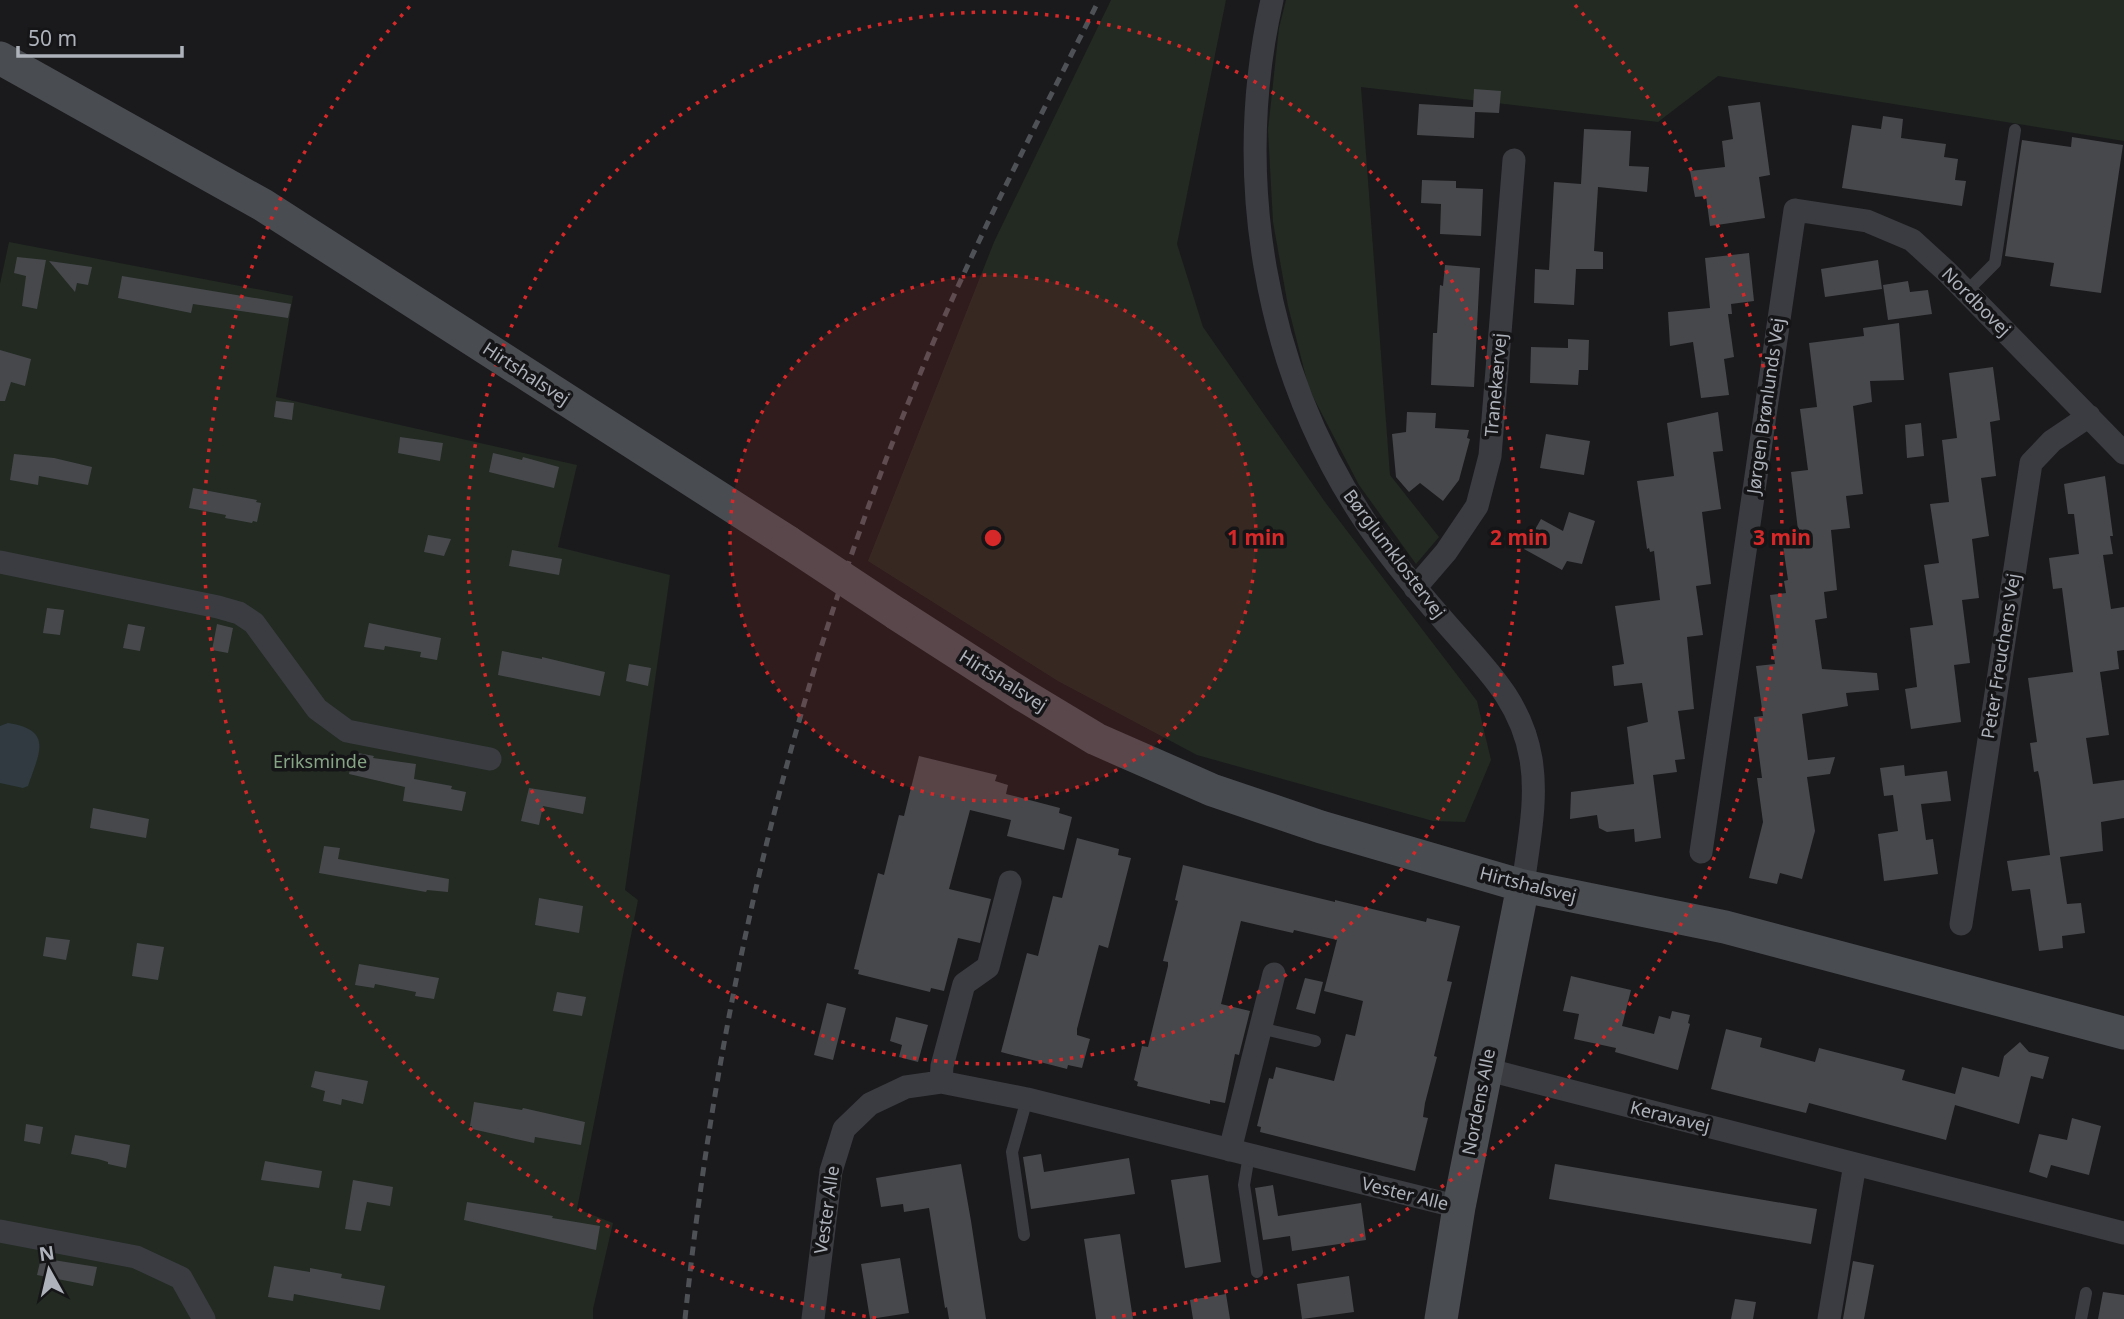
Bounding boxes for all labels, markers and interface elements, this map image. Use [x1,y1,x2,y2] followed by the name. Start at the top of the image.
[18,14,182,58] scale bar
[28,24,77,52] text: 50 m
[1937,262,2016,341] street label: Nordbovej
[1741,316,1789,497] street label: Jørgen Brønlunds Vej
[1479,332,1511,438] street label: Tranekærvej
[479,336,575,410] street label: Hirtshalsvej
[1338,484,1451,623] street label: Børglumklostervej
[1227,523,1285,551] text: 1 min
[1490,523,1548,551] text: 2 min
[1753,523,1811,551] text: 3 min
[981,526,1005,550] centre of rings
[1975,571,2025,740] street label: Peter Freuchens Vej
[955,644,1052,717] street label: Hirtshalsvej
[273,749,367,773] park label: Eriksminde
[1477,860,1579,908] street label: Hirtshalsvej
[1456,1046,1500,1157] street label: Nordens Alle
[1628,1095,1713,1138] street label: Keravavej
[808,1164,844,1256] street label: Vester Alle
[1359,1171,1451,1215] street label: Vester Alle
[14,1235,84,1305] north arrow
[37,1239,56,1267] text: N

